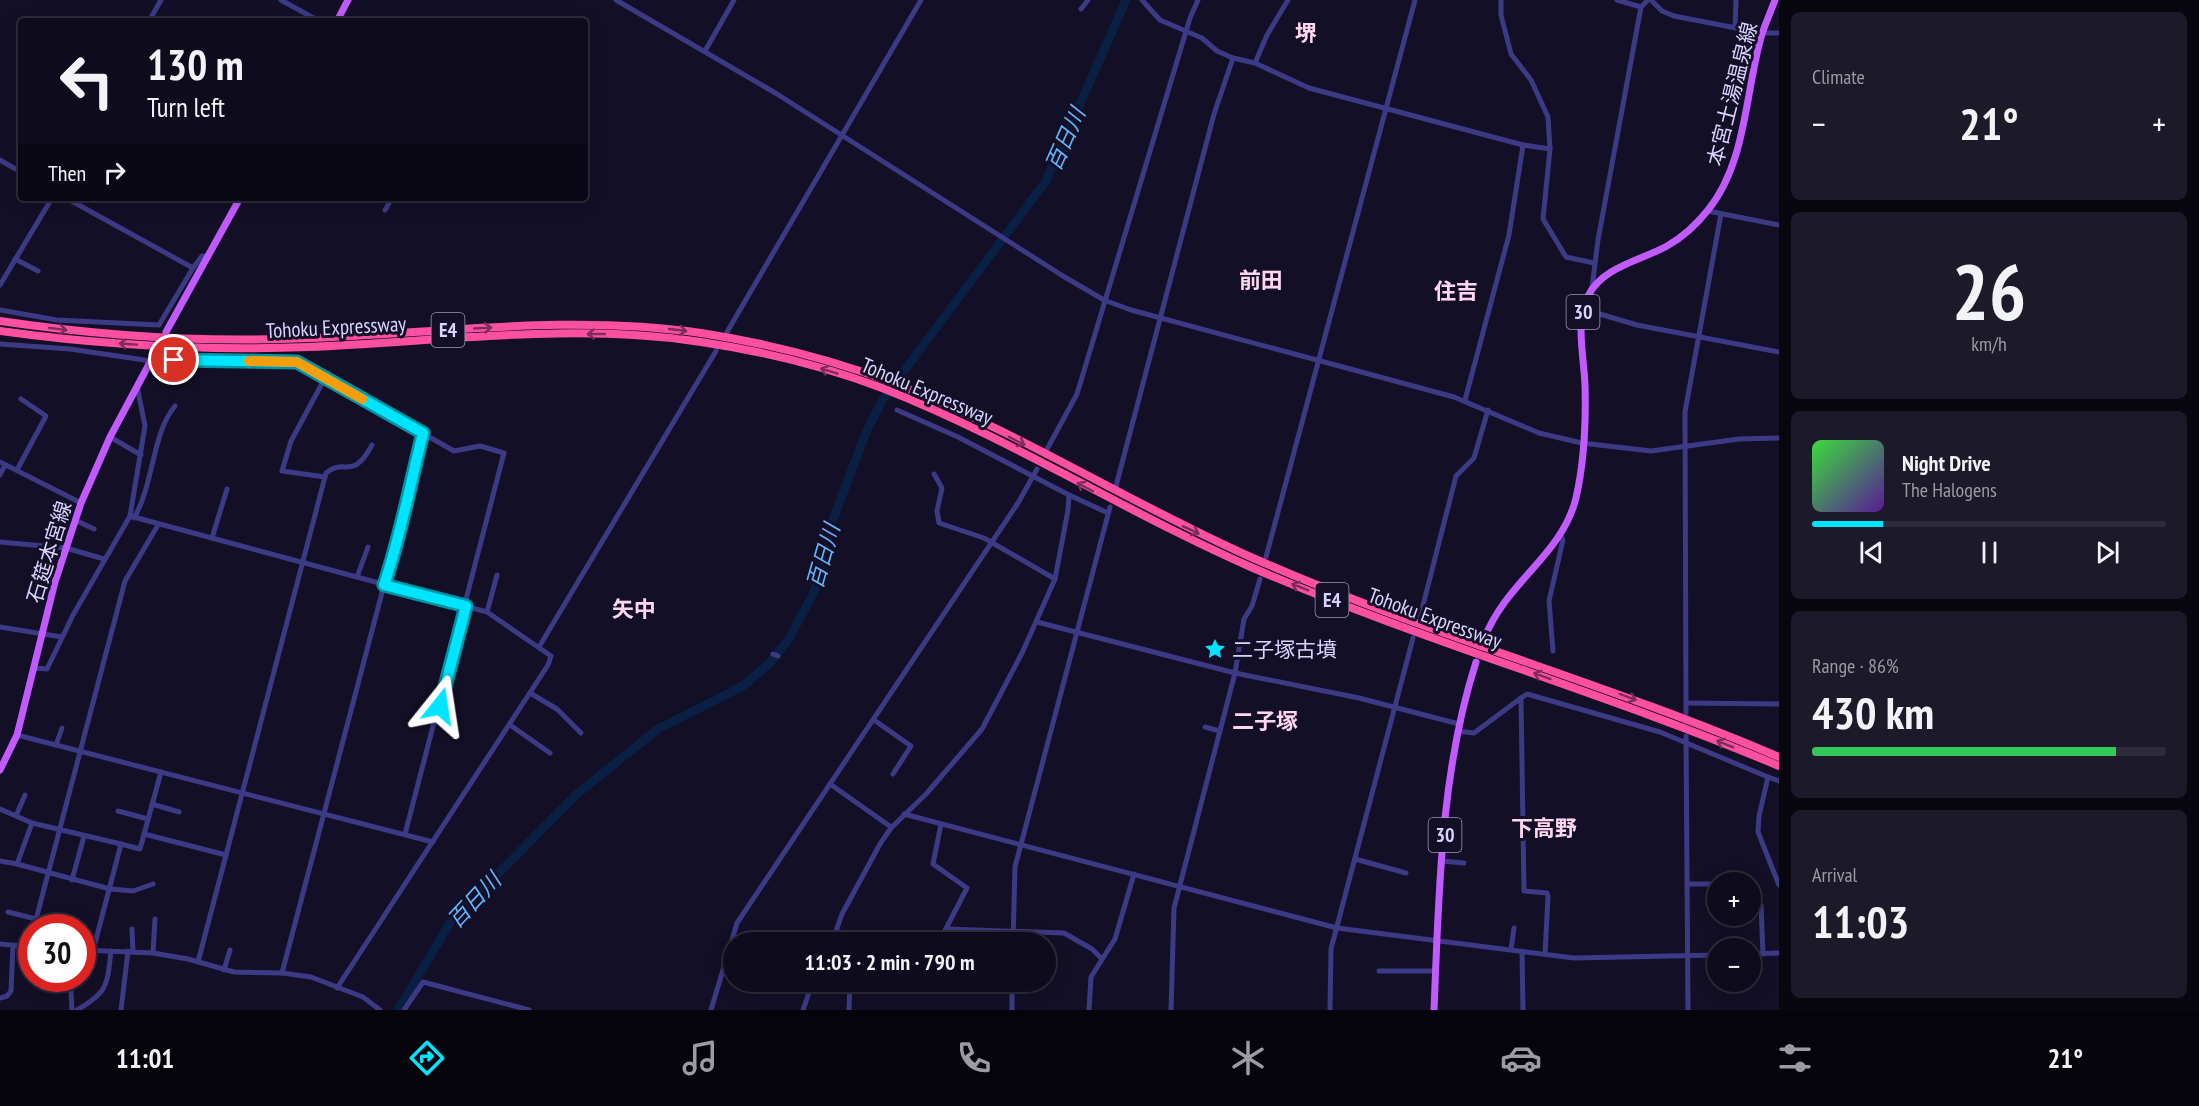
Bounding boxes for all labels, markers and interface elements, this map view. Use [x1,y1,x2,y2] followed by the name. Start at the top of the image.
[1295,19,1317,47] district label: 堺
[1701,19,1763,169] street label: 本宮土湯温泉線
[147,37,244,92] text: 130 m
[48,42,126,120] icon: left
[1812,64,1865,90] text: Climate
[147,90,225,124] text: Turn left
[1959,94,2019,152] text: 21°
[1039,101,1092,175] water label: 百日川
[1812,102,1826,145] text: −
[2152,102,2166,145] text: +
[98,156,131,189] icon: right
[48,159,86,187] text: Then
[1952,241,2026,342] text: 26
[1239,266,1283,294] district label: 前田
[1434,277,1478,305] district label: 住吉
[1566,295,1600,329] road number: 30
[265,310,407,344] street label: Tohoku Expressway
[432,313,464,347] road number: E4
[473,323,493,334] one-way arrow
[48,324,67,335] one-way arrow
[668,325,687,336] one-way arrow
[586,328,606,340] one-way arrow
[1971,331,2007,357] text: km/h
[148,334,199,385] pin
[119,339,139,350] one-way arrow
[157,343,190,376] icon: arrive
[857,351,997,431] street label: Tohoku Expressway
[820,365,839,376] one-way arrow
[1008,435,1025,447] one-way arrow
[1902,449,1991,477] text: Night Drive
[1902,477,1997,503] text: The Halogens
[1077,480,1095,492] one-way arrow
[21,498,77,606] street label: 石筵本宮線
[800,519,846,592] water label: 百日川
[1181,524,1199,536] one-way arrow
[1855,536,1888,569] icon: previous
[1973,536,2006,569] icon: pause
[2091,536,2124,569] icon: next
[1291,581,1310,592] one-way arrow
[1364,581,1506,655] street label: Tohoku Expressway
[1316,583,1348,617] road number: E4
[612,595,656,623] district label: 矢中
[1232,636,1337,663] place label: 二子塚古墳
[1203,637,1227,661] place icon: 二子塚古墳
[1812,653,1899,679] text: Range · 86%
[1533,669,1552,680] one-way arrow
[408,674,472,738] position arrow
[1812,683,1934,741] text: 430 km
[1618,692,1637,703] one-way arrow
[1232,707,1298,735] district label: 二子塚
[1716,738,1735,749] one-way arrow
[1511,814,1577,842] district label: 下高野
[1428,818,1462,852] road number: 30
[1812,862,1857,888] text: Arrival
[441,865,508,934] water label: 百日川
[1707,872,1761,992] map controls
[1707,872,1761,926] button: +
[1812,892,1909,950] text: 11:03
[18,914,96,992] speed limit sign: 30
[1707,938,1761,992] button: −
[804,948,975,976] text: 11:03 · 2 min · 790 m
[406,1037,448,1079] icon: directions
[679,1037,721,1079] icon: music
[953,1037,995,1079] icon: phone
[1227,1037,1269,1079] icon: climate
[1500,1037,1542,1079] icon: car
[1774,1037,1816,1079] icon: filters
[116,1041,174,1075] text: 11:01
[2047,1041,2083,1075] text: 21°

